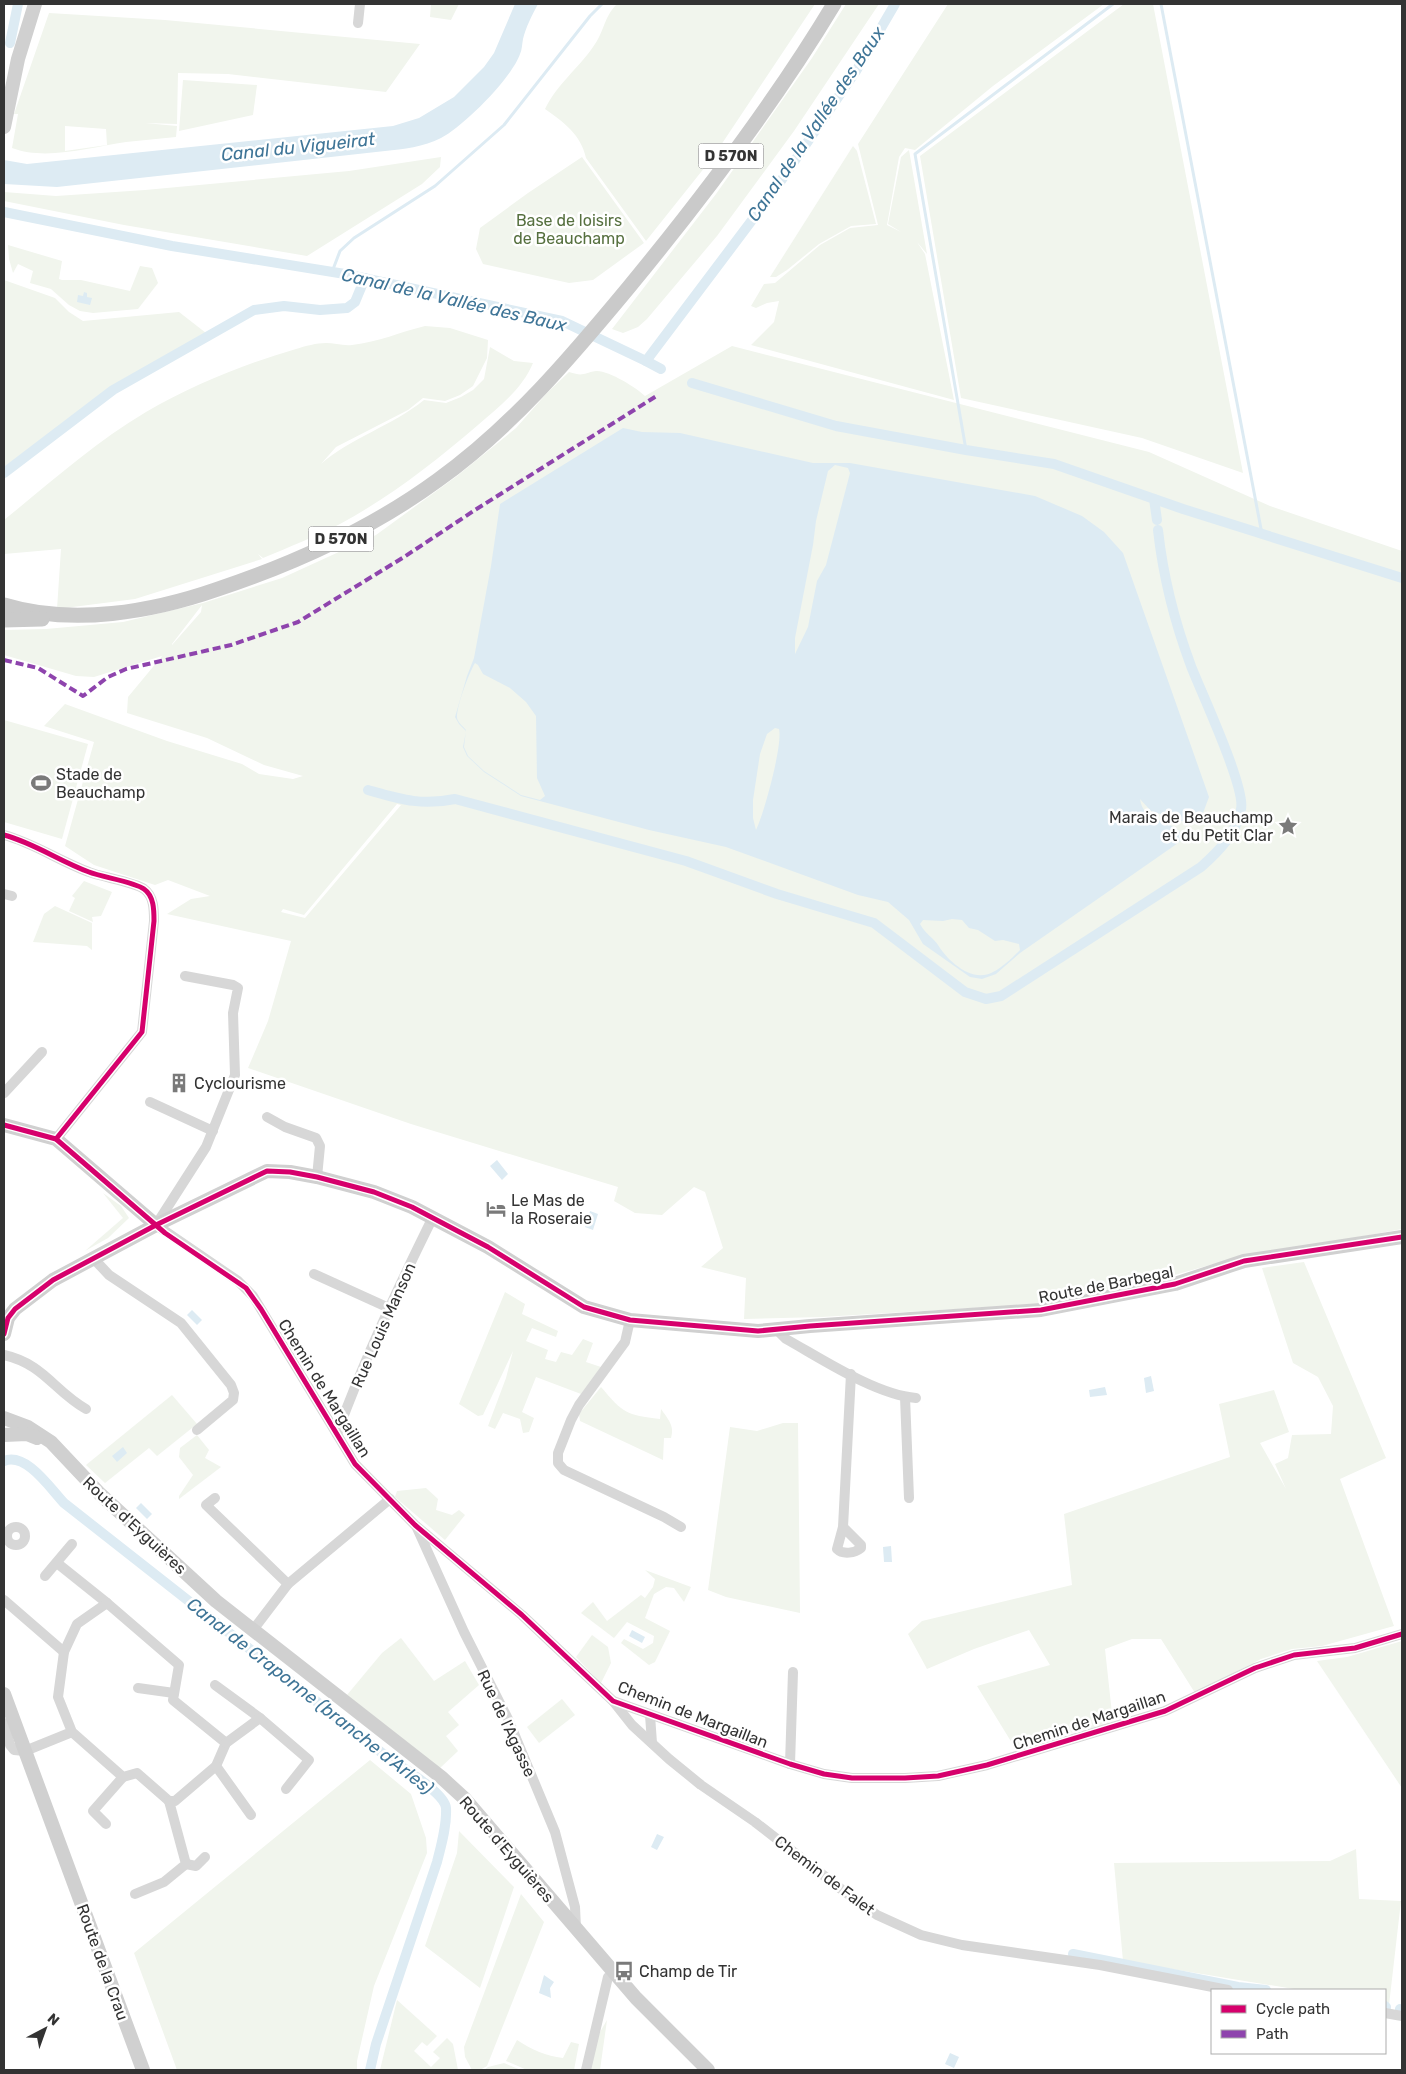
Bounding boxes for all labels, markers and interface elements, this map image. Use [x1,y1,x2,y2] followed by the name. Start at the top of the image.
[743,22,890,226] water label: Canal de la Vallée des Baux
[220,128,377,166] water label: Canal du Vigueirat
[698,144,764,168] road number: D 570N
[513,211,625,248] park label: Base de loisirs de Beauchamp
[339,263,569,337] water label: Canal de la Vallée des Baux
[308,526,374,552] road number: D 570N
[56,765,145,802] place label: Stade de Beauchamp
[30,772,52,794] sports icon: Stade de Beauchamp
[1109,808,1273,845] place label: Marais de Beauchamp et du Petit Clar
[1277,815,1299,837] place icon: Marais de Beauchamp et du Petit Clar
[168,1072,190,1094] building icon: Cyclourisme
[194,1074,286,1093] place label: Cyclourisme
[511,1191,592,1228] place label: Le Mas de la Roseraie
[485,1198,507,1220] hotel icon: Le Mas de la Roseraie
[347,1260,420,1391] street label: Rue Louis Manson
[1037,1262,1175,1307] street label: Route de Barbegal
[274,1316,375,1461] street label: Chemin de Margaillan
[79,1473,190,1578] street label: Route d'Eyguières
[182,1593,438,1799] water label: Canal de Craponne (branche d'Arles)
[473,1667,540,1780] street label: Rue de l'Agasse
[615,1677,771,1752] street label: Chemin de Margaillan
[1010,1687,1168,1754] street label: Chemin de Margaillan
[455,1792,558,1906] street label: Route d'Eyguières
[771,1832,878,1919] street label: Chemin de Falet
[73,1901,132,2023] street label: Route de la Crau
[613,1960,635,1982] bus stop icon: Champ de Tir
[639,1962,737,1981] place label: Champ de Tir
[1211,1989,1386,2054] legend
[1256,2000,1330,2018] text: Cycle path
[20,2004,70,2054] north arrow
[44,2010,63,2029] text: N
[1256,2025,1289,2043] text: Path

